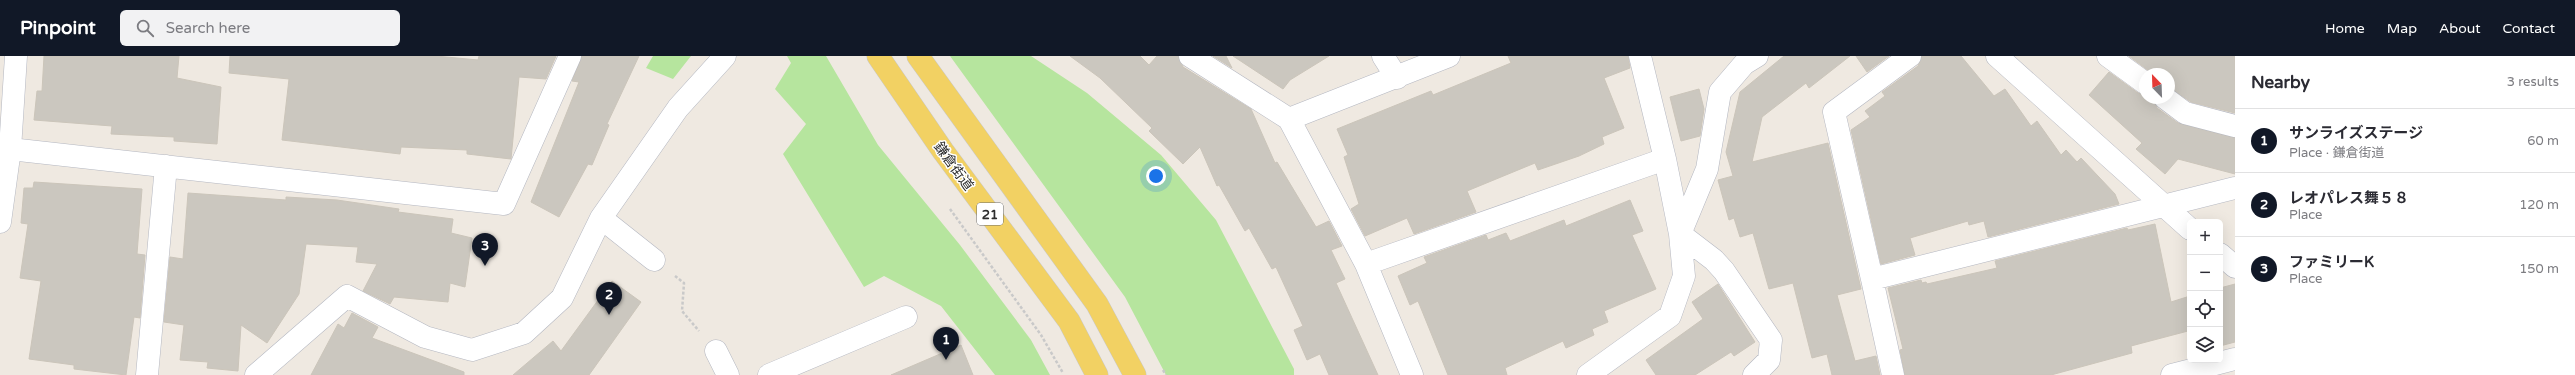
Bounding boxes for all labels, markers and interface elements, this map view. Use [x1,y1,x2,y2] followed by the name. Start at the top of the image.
[120,10,400,46] search box
[20,17,96,39] text: Pinpoint
[134,17,156,39] icon: search
[166,19,250,37] text: Search here
[2325,20,2365,37] text: Home
[2387,20,2417,37] text: Map
[2439,20,2481,37] text: About
[2503,20,2555,37] text: Contact
[2139,68,2175,104] north arrow
[2251,72,2310,93] text: Nearby
[2507,74,2559,90] text: 3 results
[2289,124,2423,142] text: サンライズステージ
[2260,133,2268,149] text: 1
[2527,133,2559,149] text: 60 m
[930,139,977,194] street label: 鎌倉街道
[2289,145,2385,161] text: Place · 鎌倉街道
[1146,166,1166,186] your location
[2289,189,2409,207] text: レオパレス舞５８
[2260,197,2268,213] text: 2
[2519,197,2559,213] text: 120 m
[977,203,1003,225] road number: 21
[2289,207,2322,223] text: Place
[2187,219,2223,363] map controls
[2187,219,2223,255] button: +
[472,233,498,266] pin: 3
[2289,253,2374,271] text: ファミリーK
[2187,255,2223,291] button: −
[2260,261,2268,277] text: 3
[2519,261,2559,277] text: 150 m
[2289,271,2322,287] text: Place
[596,282,622,315] pin: 2
[2187,291,2223,327] button: locate
[933,327,959,360] pin: 1
[2187,327,2223,363] button: layers

